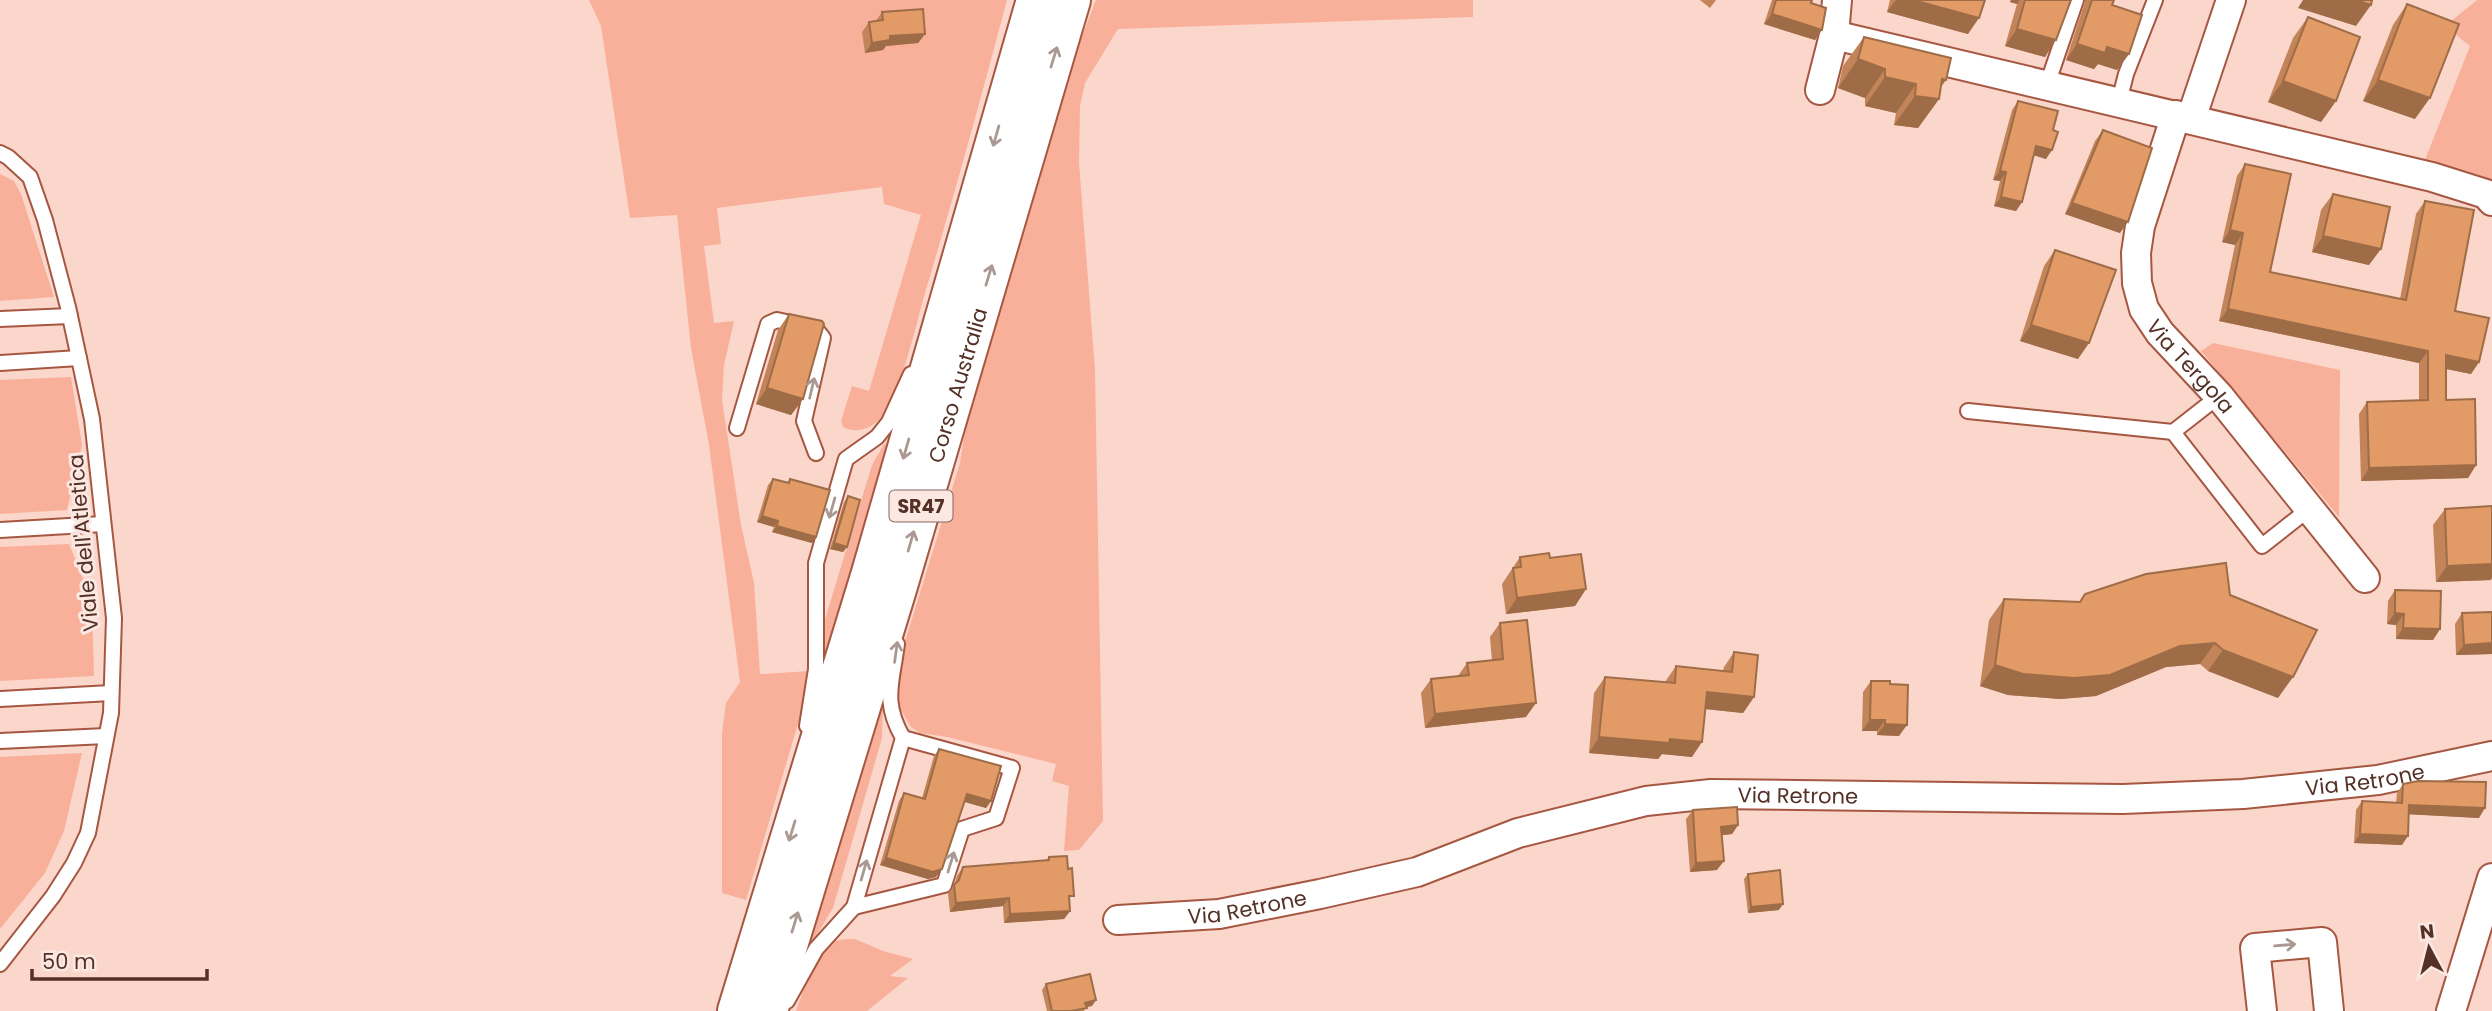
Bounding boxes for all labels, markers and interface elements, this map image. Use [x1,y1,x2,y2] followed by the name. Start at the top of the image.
[1048,47,1061,69] one-way arrow
[989,125,1002,147] one-way arrow
[983,265,996,287] one-way arrow
[921,304,994,466] street label: Corso Australia
[2140,313,2242,419] street label: Via Tergola
[806,377,819,399] one-way arrow
[899,438,912,460] one-way arrow
[61,453,105,633] street label: Viale dell'Atletica
[890,491,953,522] road number: SR47
[824,497,837,519] one-way arrow
[905,530,918,552] one-way arrow
[890,641,903,663] one-way arrow
[2304,756,2427,802] street label: Via Retrone
[1737,780,1858,810] street label: Via Retrone
[784,820,797,842] one-way arrow
[946,852,959,874] one-way arrow
[859,859,872,881] one-way arrow
[1187,882,1309,930] street label: Via Retrone
[789,912,802,934] one-way arrow
[2394,913,2464,983] north arrow
[2418,917,2436,946] text: N
[32,937,206,981] scale bar
[2273,939,2296,952] one-way arrow
[42,947,96,976] text: 50 m

